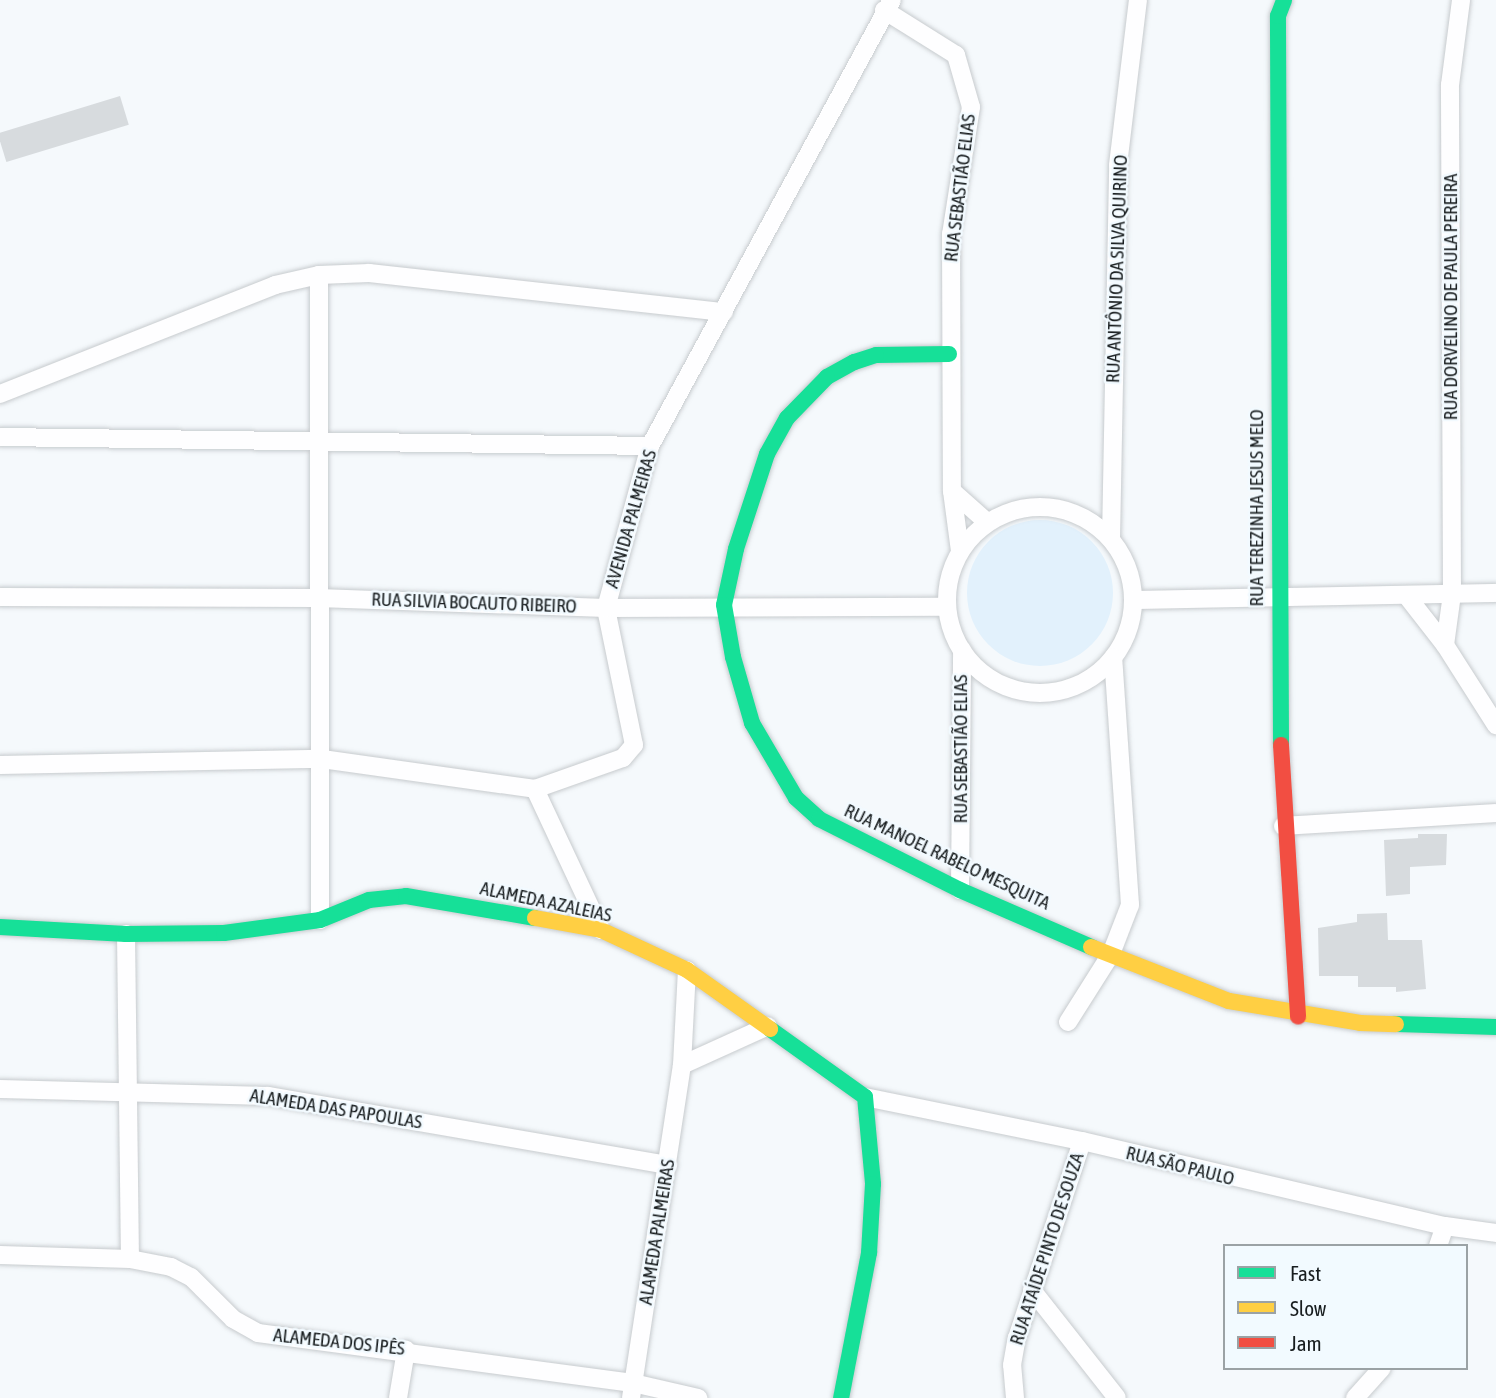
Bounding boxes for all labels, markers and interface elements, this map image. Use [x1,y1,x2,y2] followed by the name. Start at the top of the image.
[940,113,980,263] street label: RUA SEBASTIÃO ELIAS
[1102,155,1132,383] street label: RUA ANTÔNIO DA SILVA QUIRINO
[1440,174,1462,420] street label: RUA DORVELINO DE PAULA PEREIRA
[1246,409,1268,607] street label: RUA TEREZINHA JESUS MELO
[600,447,662,591] street label: AVENIDA PALMEIRAS
[371,588,577,618] street label: RUA SILVIA BOCAUTO RIBEIRO
[950,675,972,823] street label: RUA SEBASTIÃO ELIAS
[840,799,1054,915] street label: RUA MANOEL RABELO MESQUITA
[478,877,614,927] street label: ALAMEDA AZALEIAS
[248,1084,424,1134] street label: ALAMEDA DAS PAPOULAS
[1124,1142,1236,1190] street label: RUA SÃO PAULO
[1005,1150,1089,1348] street label: RUA ATAÍDE PINTO DE SOUZA
[634,1158,680,1306] street label: ALAMEDA PALMEIRAS
[1223,1244,1468,1370] legend
[1290,1261,1321,1285] text: Fast
[1290,1296,1326,1320] text: Slow
[272,1324,406,1360] street label: ALAMEDA DOS IPÊS
[1290,1331,1322,1355] text: Jam

